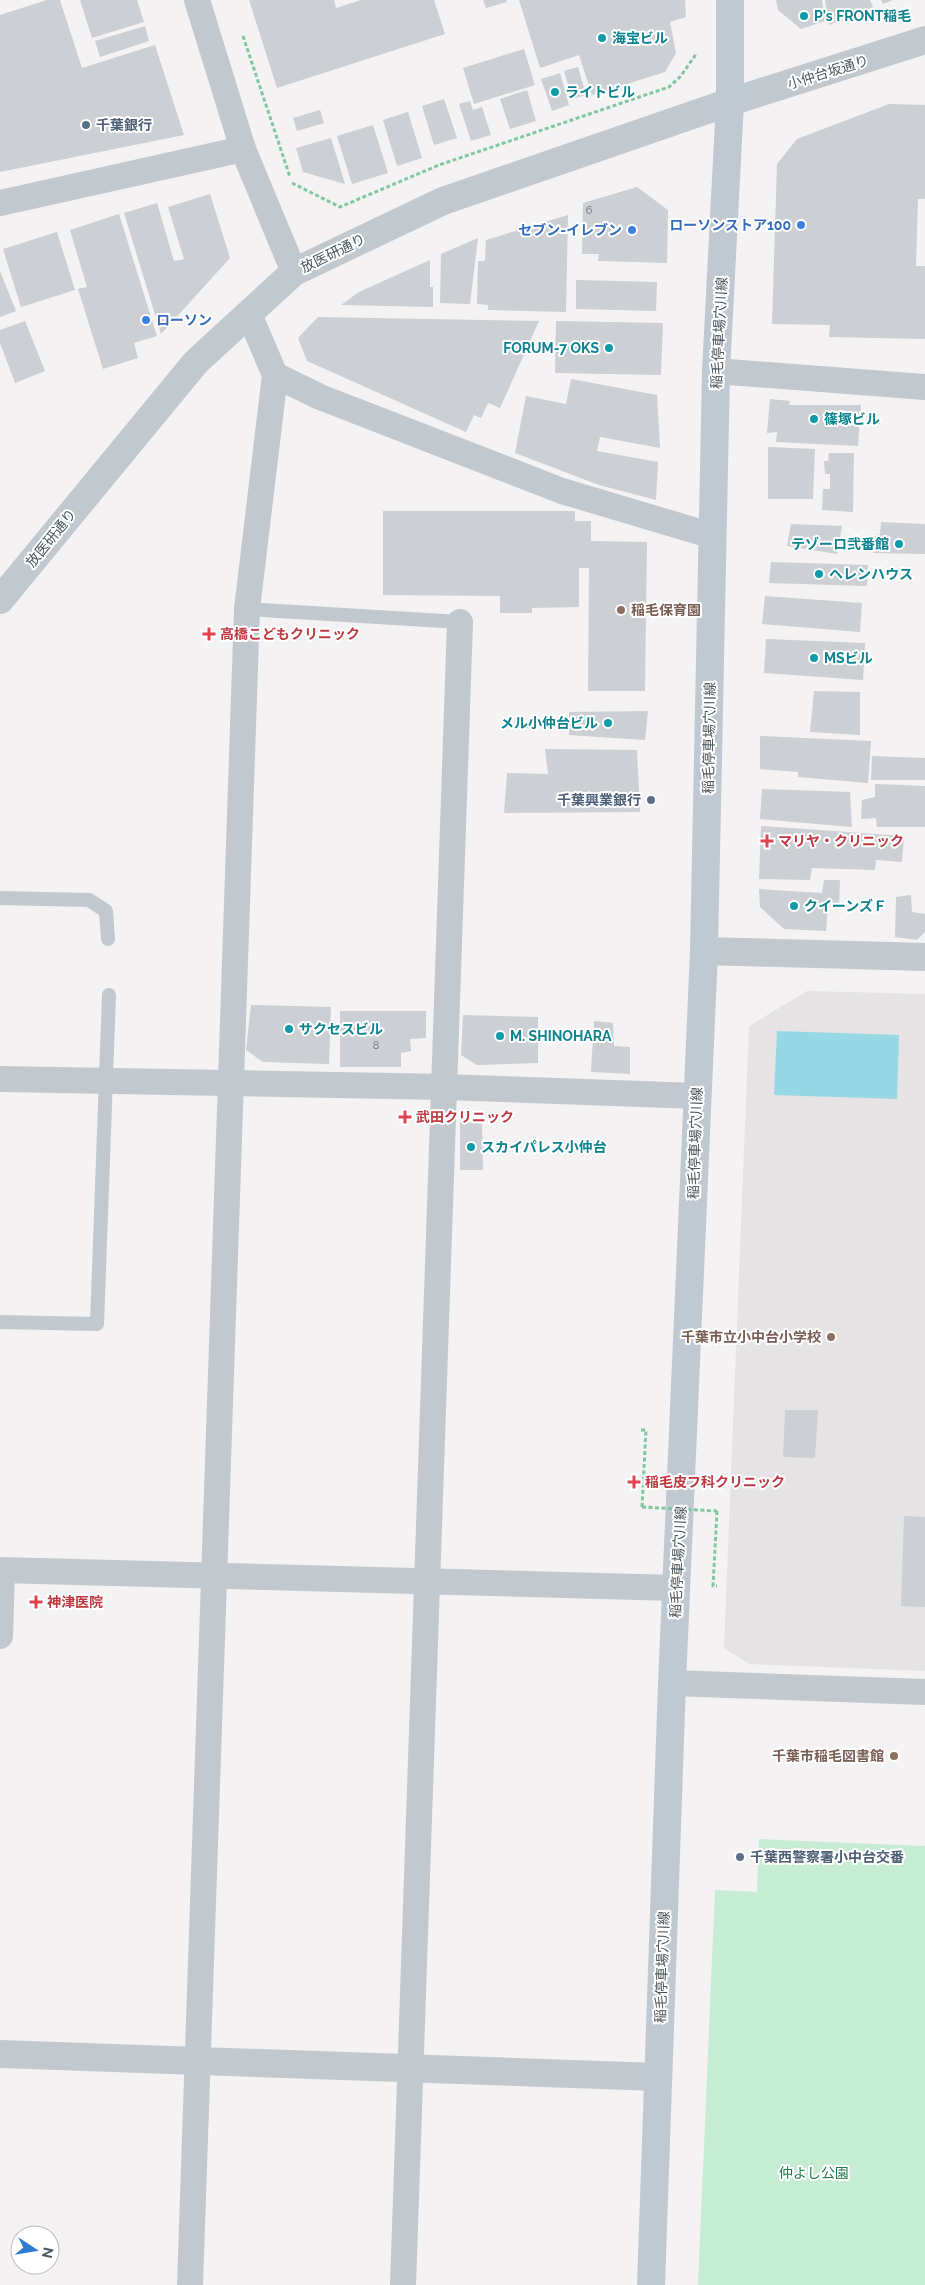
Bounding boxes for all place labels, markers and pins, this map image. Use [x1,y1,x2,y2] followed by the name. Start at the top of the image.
[814,8,911,24] place label: P's FRONT稲毛
[798,10,810,22] marker: P's FRONT稲毛
[612,30,668,46] place label: 海宝ビル
[596,32,608,44] marker: 海宝ビル
[565,84,635,100] place label: ライトビル
[549,86,561,98] marker: ライトビル
[96,117,152,133] place label: 千葉銀行
[80,119,92,131] marker: 千葉銀行
[669,217,791,233] place label: ローソンストア100
[795,219,807,231] marker: ローソンストア100
[518,222,622,238] place label: セブン-イレブン
[626,224,638,236] marker: セブン-イレブン
[156,312,212,328] place label: ローソン
[140,314,152,326] marker: ローソン
[503,340,599,356] place label: FORUM-7 OKS
[603,342,615,354] marker: FORUM-7 OKS
[824,411,880,427] place label: 篠塚ビル
[808,413,820,425] marker: 篠塚ビル
[791,536,889,552] place label: テゾーロ弐番館
[893,538,905,550] marker: テゾーロ弐番館
[829,566,913,582] place label: ヘレンハウス
[813,568,825,580] marker: ヘレンハウス
[631,602,701,618] place label: 稲毛保育園
[615,604,627,616] marker: 稲毛保育園
[220,626,360,642] place label: 高橋こどもクリニック
[202,627,216,641] marker: 高橋こどもクリニック
[824,650,873,666] place label: MSビル
[808,652,820,664] marker: MSビル
[500,715,598,731] place label: メル小仲台ビル
[602,717,614,729] marker: メル小仲台ビル
[557,792,641,808] place label: 千葉興業銀行
[645,794,657,806] marker: 千葉興業銀行
[778,833,904,849] place label: マリヤ・クリニック
[760,834,774,848] marker: マリヤ・クリニック
[804,898,887,914] place label: クイーンズＦ
[788,900,800,912] marker: クイーンズＦ
[299,1021,383,1037] place label: サクセスビル
[283,1023,295,1035] marker: サクセスビル
[510,1028,612,1044] place label: M. SHINOHARA
[494,1030,506,1042] marker: M. SHINOHARA
[416,1109,514,1125] place label: 武田クリニック
[398,1110,412,1124] marker: 武田クリニック
[481,1139,607,1155] place label: スカイパレス小仲台
[465,1141,477,1153] marker: スカイパレス小仲台
[681,1329,821,1345] place label: 千葉市立小中台小学校
[825,1331,837,1343] marker: 千葉市立小中台小学校
[645,1474,785,1490] place label: 稲毛皮フ科クリニック
[627,1475,641,1489] marker: 稲毛皮フ科クリニック
[47,1594,103,1610] place label: 神津医院
[29,1595,43,1609] marker: 神津医院
[772,1748,884,1764] place label: 千葉市稲毛図書館
[888,1750,900,1762] marker: 千葉市稲毛図書館
[750,1849,904,1865] place label: 千葉西警察署小中台交番
[734,1851,746,1863] marker: 千葉西警察署小中台交番

